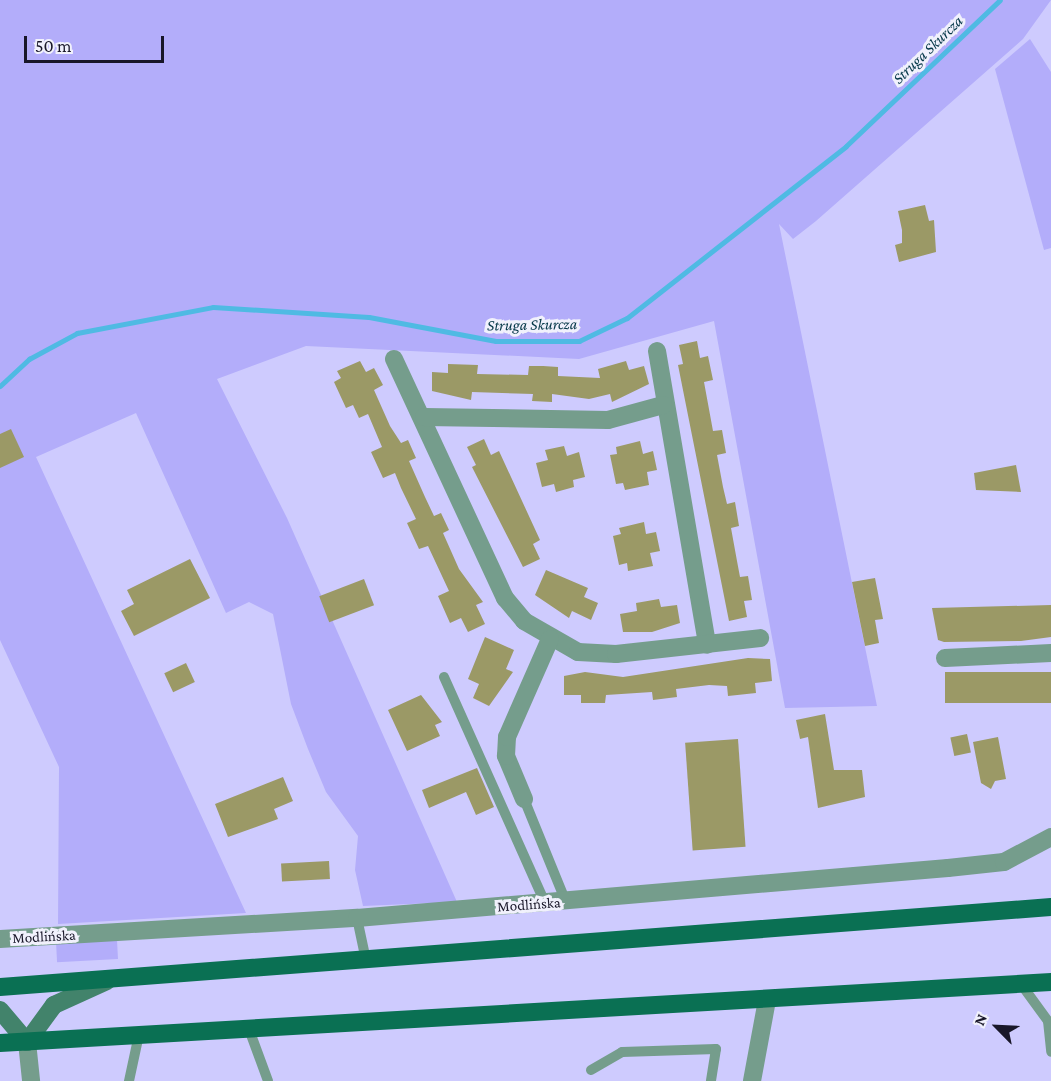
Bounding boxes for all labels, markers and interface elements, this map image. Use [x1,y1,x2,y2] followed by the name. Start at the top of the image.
[889,12,967,88] water label: Struga Skurcza
[27,24,166,62] scale bar
[35,36,72,56] text: 50 m
[487,315,577,335] water label: Struga Skurcza
[497,894,561,916] street label: Modlińska
[12,926,76,948] street label: Modlińska
[967,997,1027,1057] north arrow
[970,1011,990,1028] text: N

